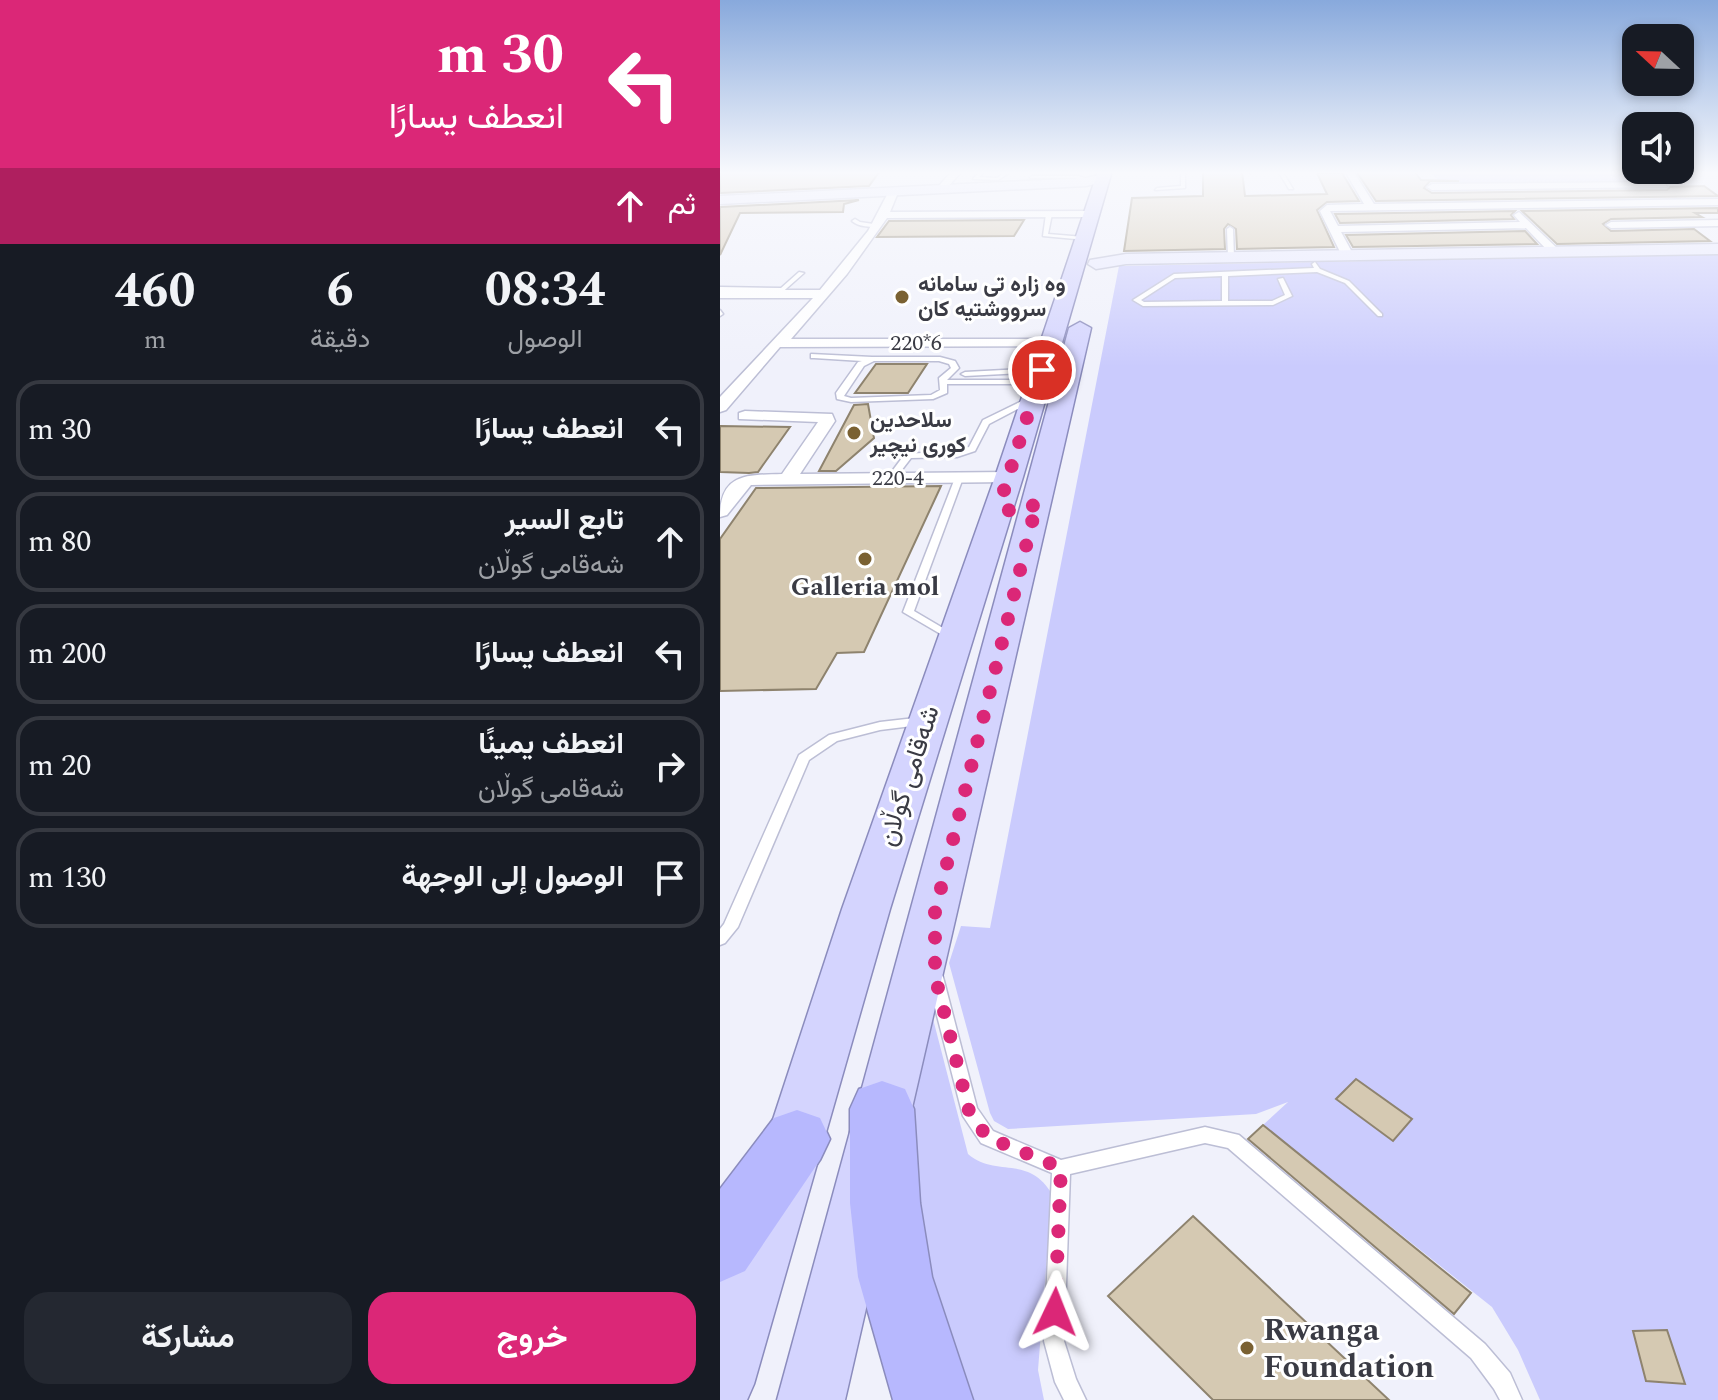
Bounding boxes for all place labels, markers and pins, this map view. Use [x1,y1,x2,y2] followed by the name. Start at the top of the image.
[918,268,1066,326] place label: وه زاره تى سامانه سرووشتيه كان
[893,288,911,306] marker: وه زاره تى سامانه سرووشتيه كان
[1008,336,1076,404] pin
[869,404,966,462] place label: سلاحدین كوری نیچیر
[845,424,863,442] marker: سلاحدین كوری نیچیر
[856,550,874,568] marker: Galleria mol
[791,567,939,607] place label: Galleria mol
[1263,1306,1434,1392] place label: Rwanga Foundation
[1238,1339,1256,1357] marker: Rwanga Foundation

